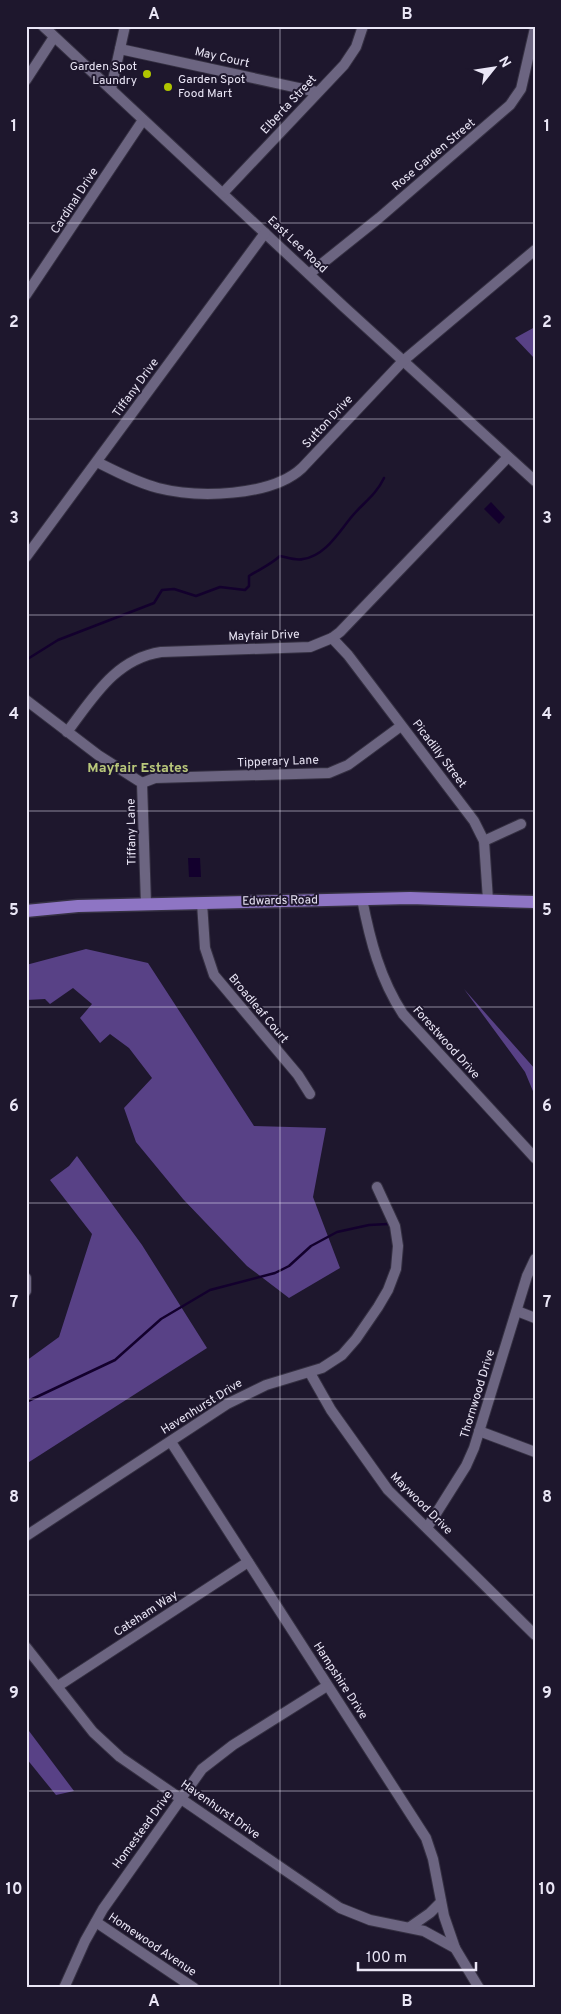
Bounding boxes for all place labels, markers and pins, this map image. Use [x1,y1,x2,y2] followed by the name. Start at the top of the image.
[70,59,137,89] place label: Garden Spot Laundry
[141,68,153,80] marker: Garden Spot Laundry
[178,72,245,102] place label: Garden Spot Food Mart
[162,81,174,93] marker: Garden Spot Food Mart

